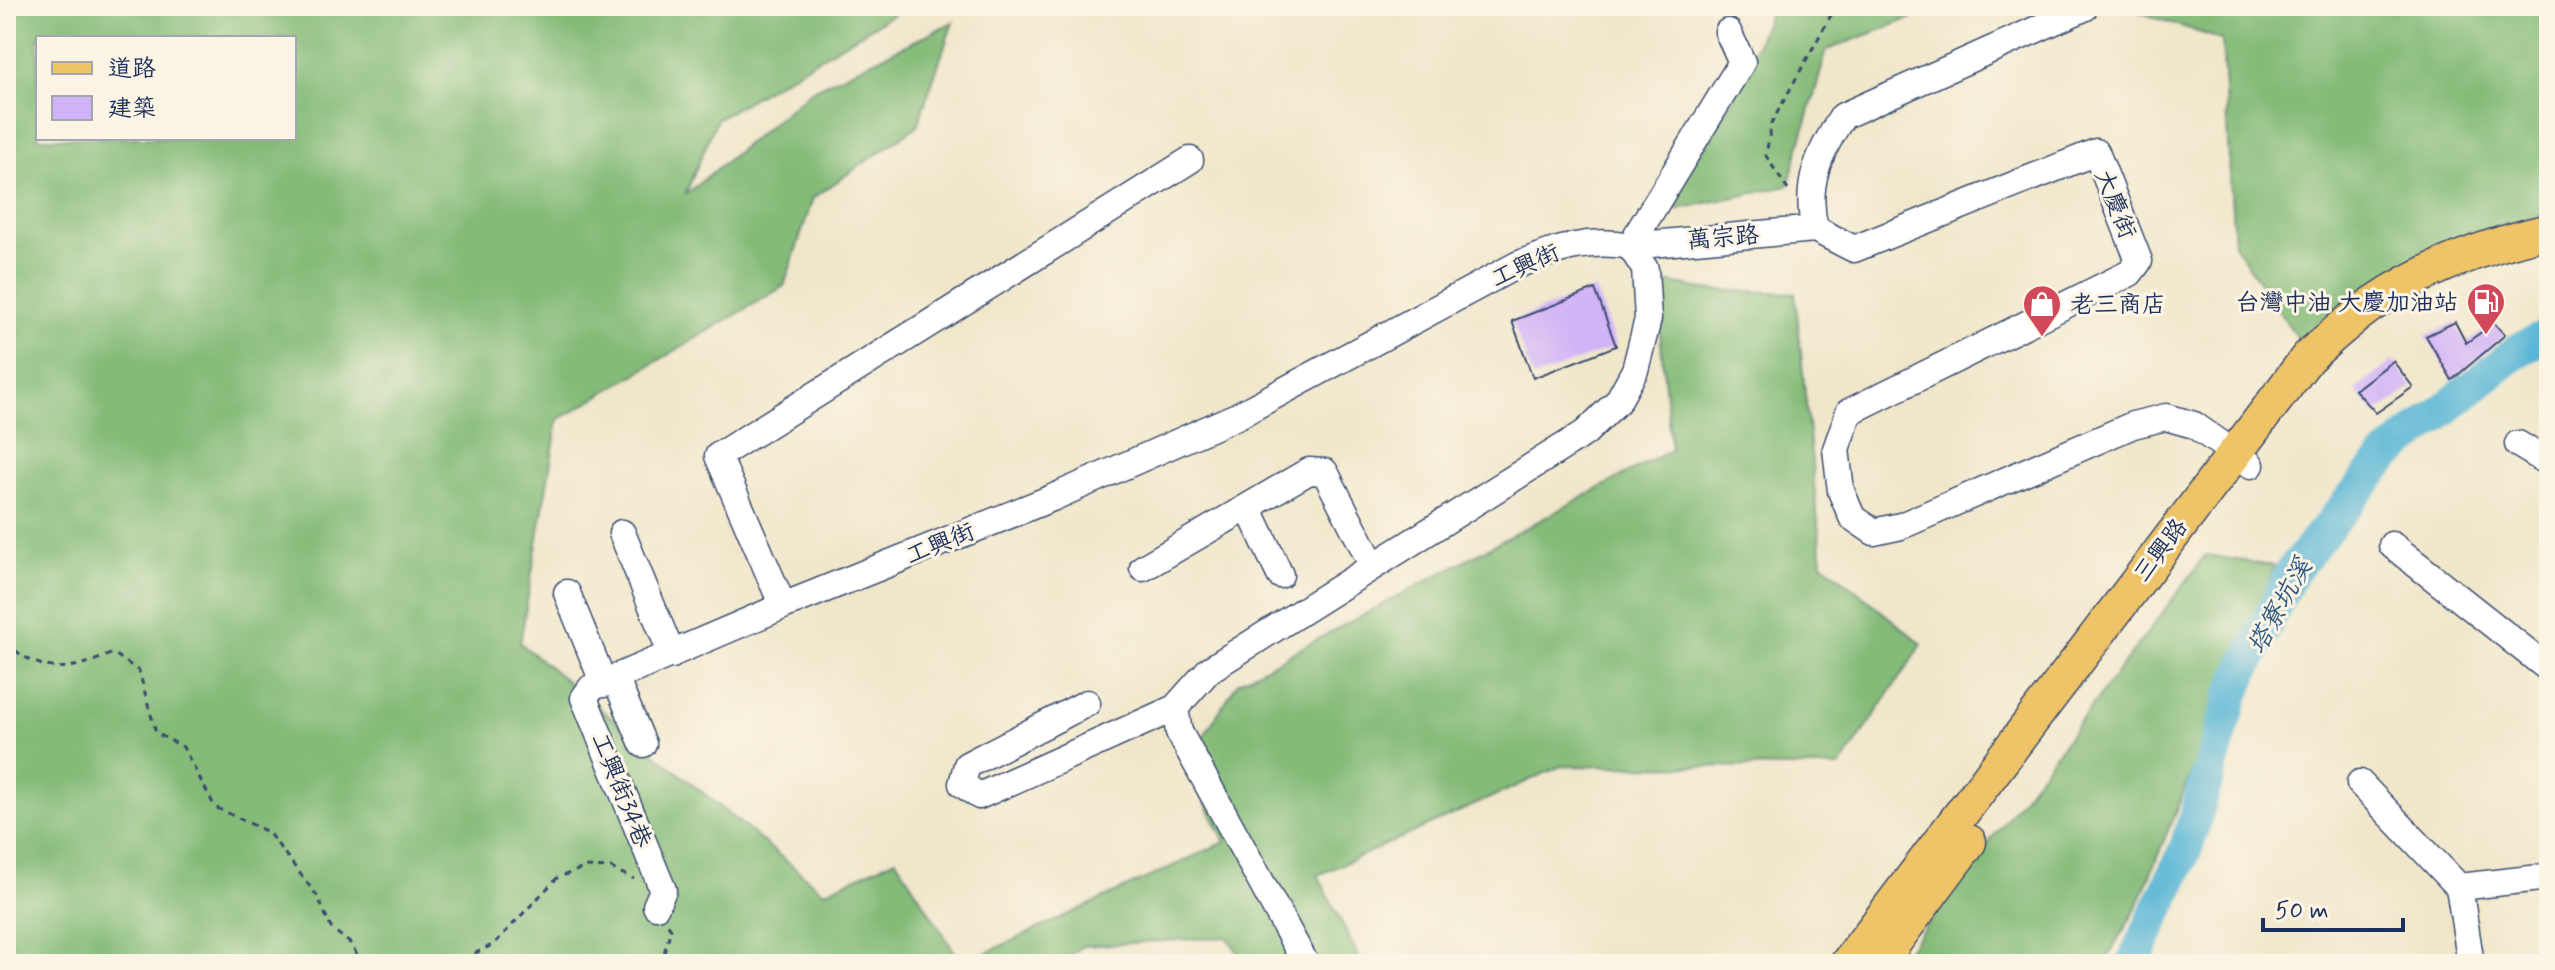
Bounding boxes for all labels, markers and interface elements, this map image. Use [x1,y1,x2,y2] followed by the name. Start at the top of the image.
[36,36,296,140] legend
[108,54,156,85] text: 道路
[108,94,156,125] text: 建築
[2087,165,2142,244] street label: 大慶街
[1686,220,1760,257] street label: 萬宗路
[1486,238,1565,295] street label: 工興街
[2465,281,2507,336] fuel station icon: 台灣中油 大慶加油站
[2021,283,2063,338] shop icon: 老三商店
[2236,288,2458,319] place label: 台灣中油 大慶加油站
[2070,290,2166,321] place label: 老三商店
[2127,513,2195,589] street label: 三興路
[901,517,980,572] street label: 工興街
[2241,552,2322,661] water label: 塔寮坑溪
[583,728,658,853] street label: 工興街34巷
[2263,882,2403,932] scale bar
[2275,896,2329,927] text: 50 m

